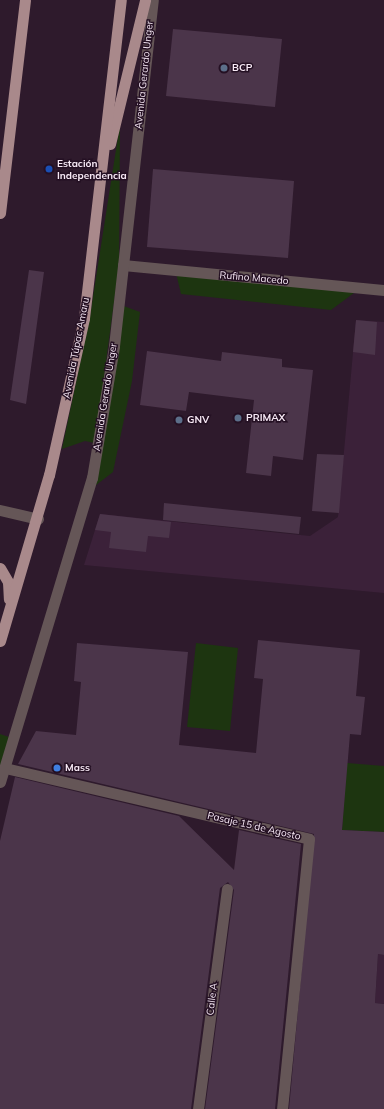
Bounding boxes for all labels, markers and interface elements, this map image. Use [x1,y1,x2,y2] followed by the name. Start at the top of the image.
[132,20,156,130] street label: Avenida Gerardo Unger
[232,62,252,74] place label: BCP
[219,63,229,73] marker: BCP
[57,157,127,180] place label: Estación Independencia
[44,164,54,174] marker: Estación Independencia
[219,269,289,287] street label: Rufino Macedo
[60,296,92,400] street label: Avenida Túpac Amaru
[91,342,119,452] street label: Avenida Gerardo Unger
[246,412,285,424] place label: PRIMAX
[233,413,243,423] marker: PRIMAX
[187,414,209,426] place label: GNV
[174,415,184,425] marker: GNV
[65,762,90,774] place label: Mass
[52,763,62,773] marker: Mass
[206,809,302,843] street label: Pasaje 15 de Agosto
[204,982,220,1016] street label: Calle A

